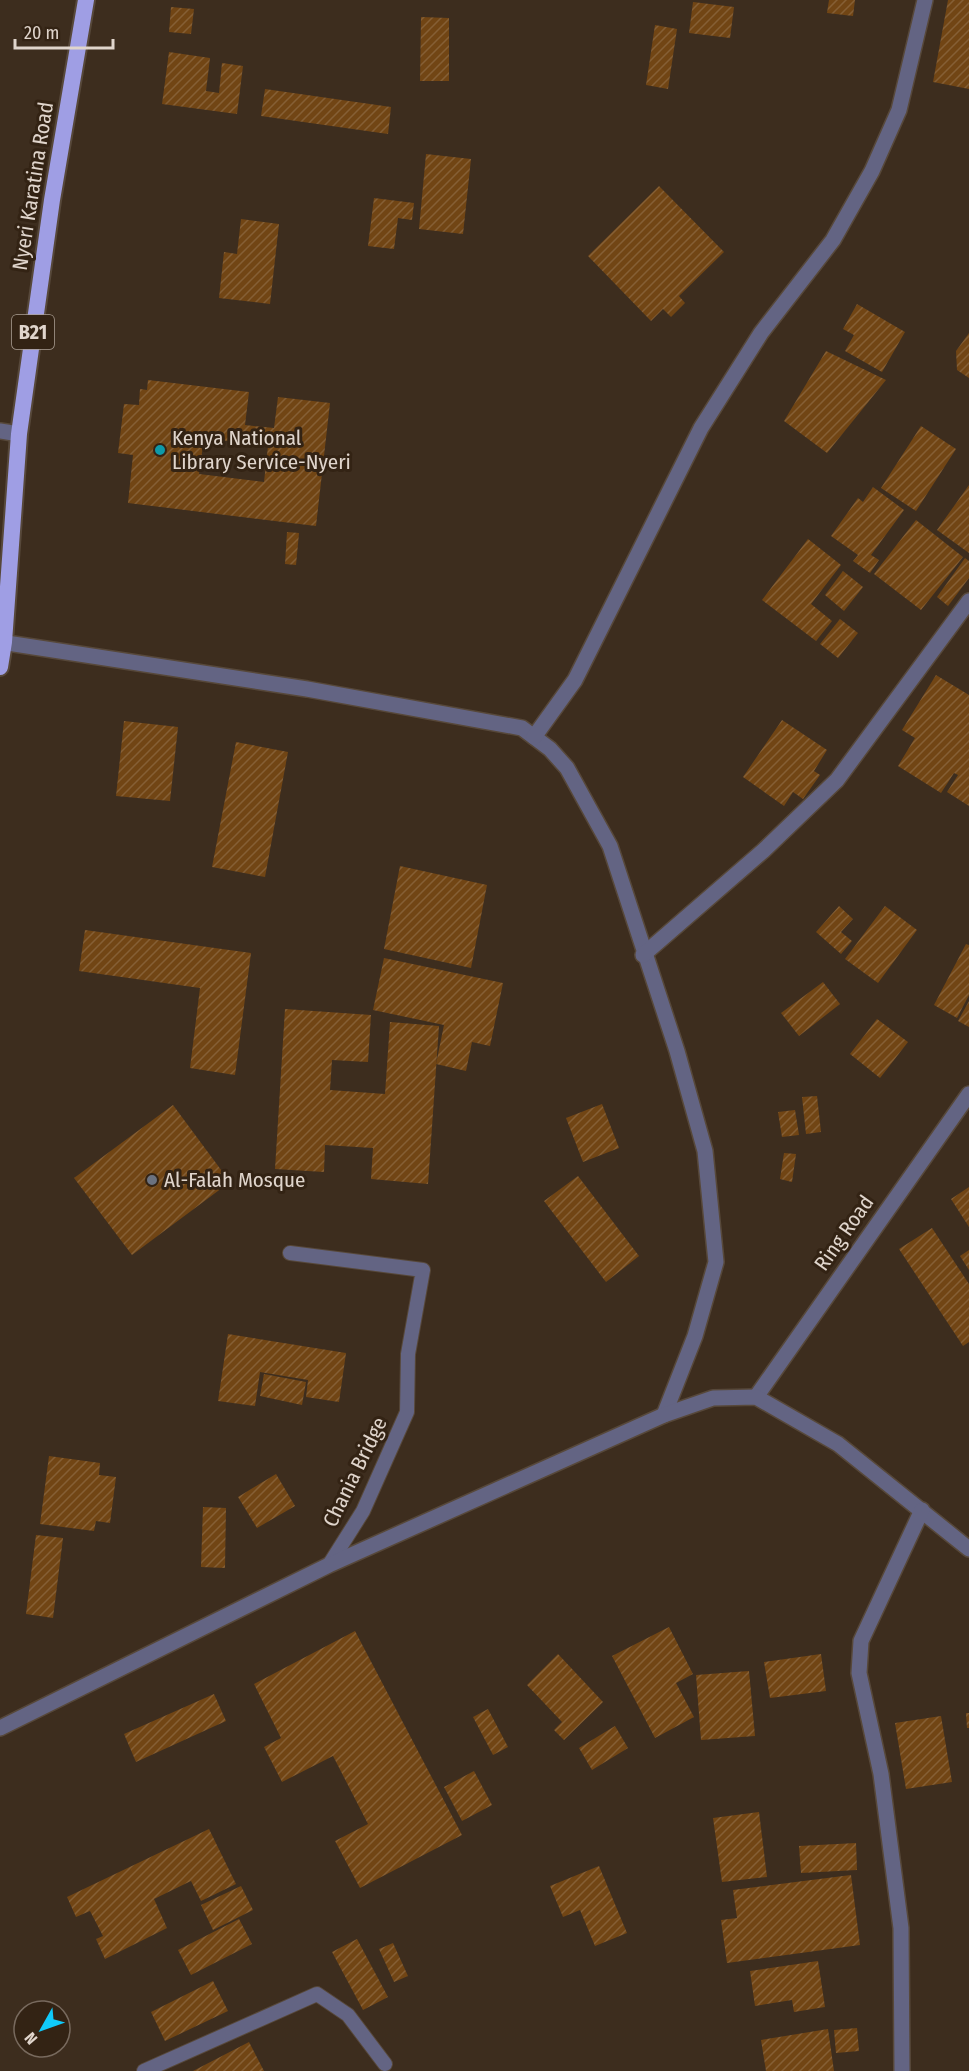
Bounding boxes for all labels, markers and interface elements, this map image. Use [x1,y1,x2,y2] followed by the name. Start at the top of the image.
[15,12,112,50] scale bar
[24,22,59,44] text: 20 m
[7,100,59,272] street label: Nyeri Karatina Road
[12,315,54,349] road number: B21
[172,425,351,475] place label: Kenya National Library Service-Nyeri
[153,443,167,457] marker: Kenya National Library Service-Nyeri
[164,1167,305,1193] place label: Al-Falah Mosque
[145,1173,159,1187] marker: Al-Falah Mosque
[809,1190,879,1276] street label: Ring Road
[317,1413,393,1531] street label: Chania Bridge
[12,1999,72,2059] north arrow
[21,2029,41,2048] text: N

